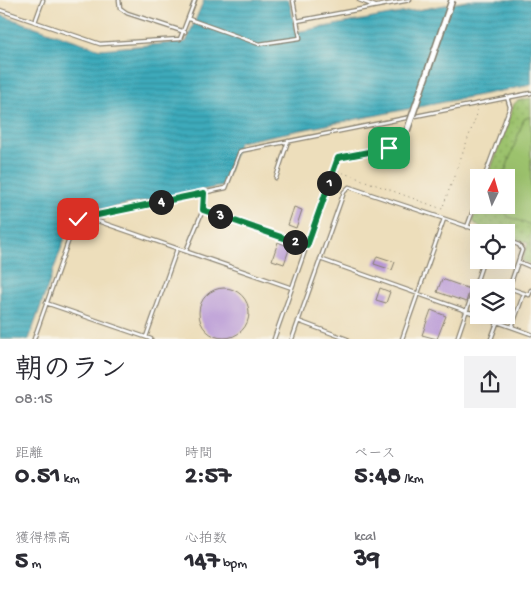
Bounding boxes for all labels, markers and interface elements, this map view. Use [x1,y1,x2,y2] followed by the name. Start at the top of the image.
[368,127,410,169] pin
[375,134,403,162] icon: arrive
[470,169,515,214] north arrow
[470,169,515,324] map controls
[316,170,342,196] pin: 1
[327,175,332,192] text: 1
[148,190,174,214] pin: 4
[158,194,165,211] text: 4
[57,198,99,240] pin
[208,204,232,228] pin: 3
[64,205,92,233] icon: check
[217,208,224,225] text: 3
[470,224,515,269] button: locate
[282,230,308,254] pin: 2
[292,234,299,251] text: 2
[470,279,515,324] button: layers
[15,355,127,388] text: 朝のラン
[464,356,516,408] button: share
[15,391,53,410] text: 08:15
[15,446,43,463] text: 距離
[185,446,213,463] text: 時間
[354,446,396,463] text: ペース
[15,463,60,492] text: 0.51
[185,463,231,492] text: 2:57
[354,463,401,492] text: 5:48
[60,471,80,488] text: km
[401,471,424,488] text: /km
[354,529,376,546] text: kcal
[15,531,71,548] text: 獲得標高
[185,531,227,548] text: 心拍数
[354,546,380,575] text: 39
[15,548,28,577] text: 5
[185,548,220,577] text: 147
[28,556,41,573] text: m
[220,556,247,573] text: bpm

